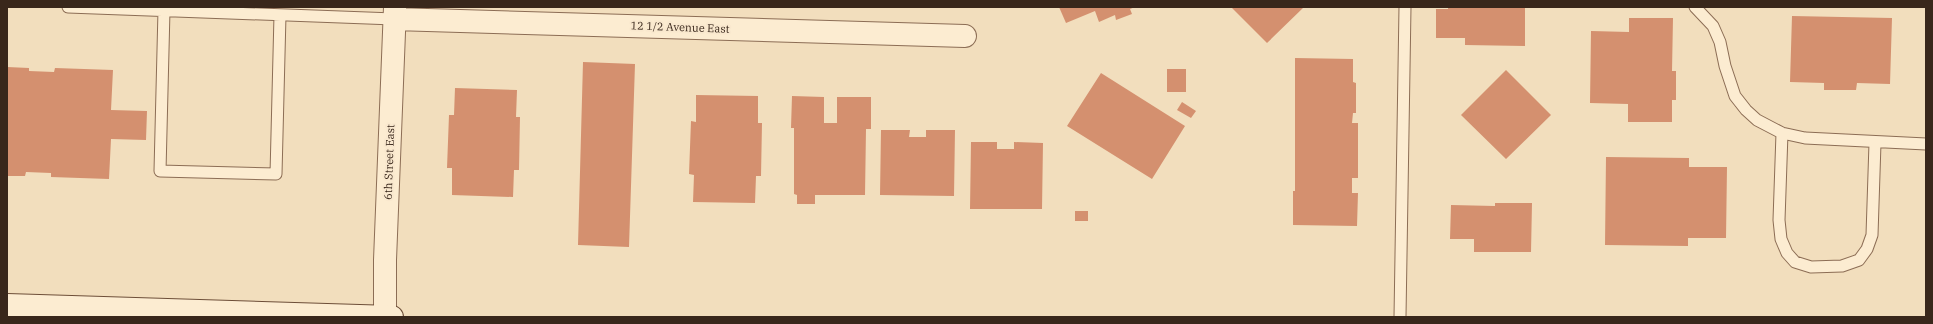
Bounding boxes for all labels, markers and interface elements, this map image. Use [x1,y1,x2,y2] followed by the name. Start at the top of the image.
[630,18,730,36] street label: 12 1/2 Avenue East
[381,124,397,200] street label: 6th Street East

